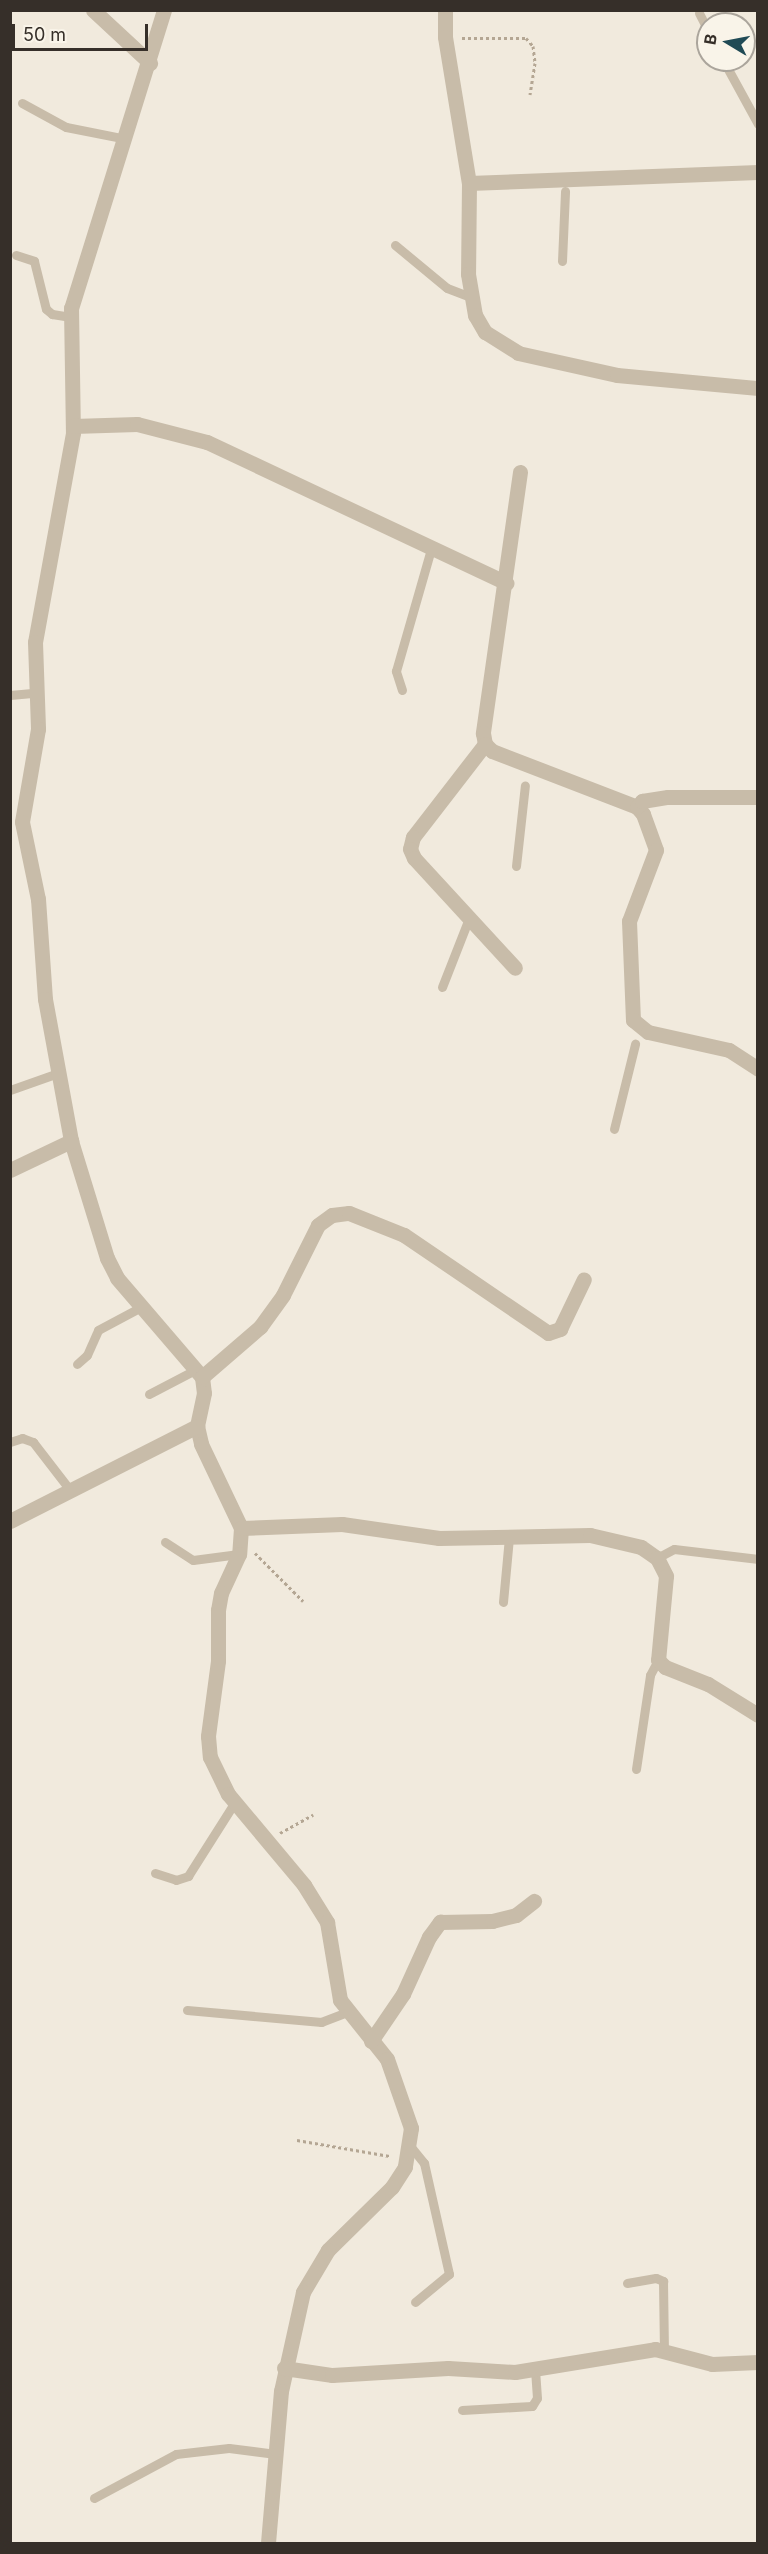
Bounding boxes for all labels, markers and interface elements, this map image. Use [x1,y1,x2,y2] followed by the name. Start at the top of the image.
[15,12,152,50] scale bar
[696,12,756,72] north arrow
[23,24,66,45] text: 50 m
[699,32,721,46] text: B

